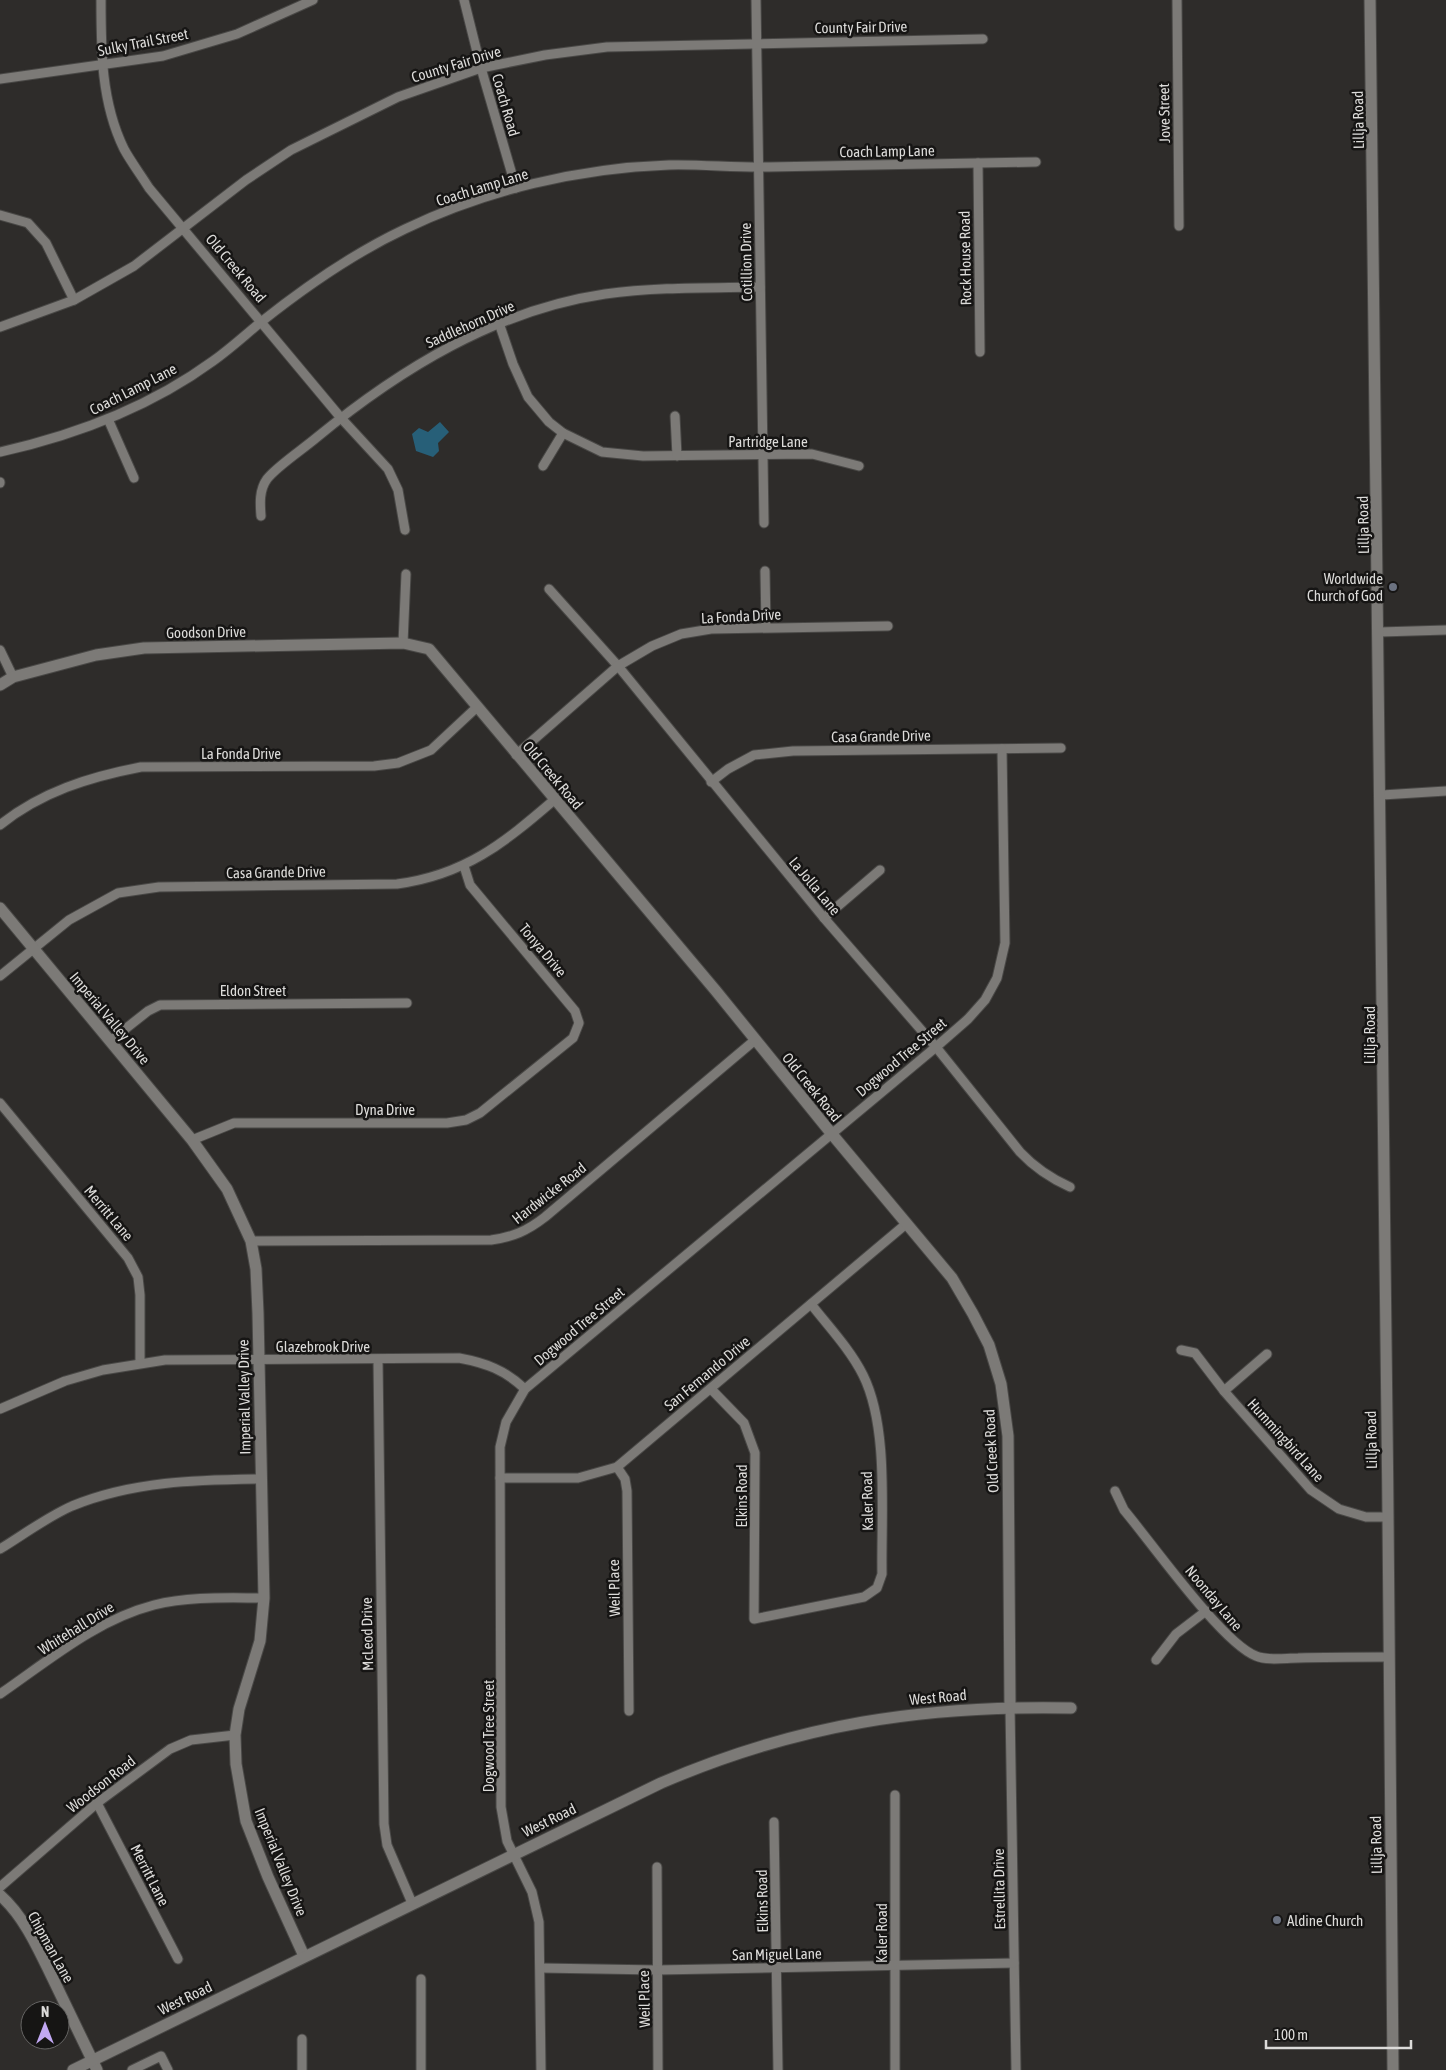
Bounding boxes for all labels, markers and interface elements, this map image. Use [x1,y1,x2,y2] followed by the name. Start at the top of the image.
[815,18,908,36] street label: County Fair Drive
[96,25,190,59] street label: Sulky Trail Street
[409,42,503,86] street label: County Fair Drive
[489,72,523,138] street label: Coach Road
[1155,83,1173,143] street label: Jove Street
[1349,91,1367,149] street label: Lillja Road
[839,142,935,160] street label: Coach Lamp Lane
[434,165,530,209] street label: Coach Lamp Lane
[956,211,974,305] street label: Rock House Road
[737,222,755,301] street label: Cotillion Drive
[203,230,269,306] street label: Old Creek Road
[423,297,517,351] street label: Saddlehorn Drive
[87,360,179,418] street label: Coach Lamp Lane
[728,433,808,450] street label: Partridge Lane
[1354,496,1372,554] street label: Lillja Road
[1307,570,1383,604] place label: Worldwide Church of God
[1387,581,1399,593] marker: Worldwide Church of God
[701,605,782,627] street label: La Fonda Drive
[166,623,246,641] street label: Goodson Drive
[831,727,931,745] street label: Casa Grande Drive
[520,737,586,813] street label: Old Creek Road
[201,745,281,762] street label: La Fonda Drive
[786,854,844,919] street label: La Jolla Lane
[226,863,326,881] street label: Casa Grande Drive
[516,920,570,980] street label: Tonya Drive
[66,968,154,1068] street label: Imperial Valley Drive
[220,982,286,999] street label: Eldon Street
[1361,1006,1378,1064] street label: Lillja Road
[852,1014,950,1100] street label: Dogwood Tree Street
[779,1049,845,1125] street label: Old Creek Road
[355,1101,415,1118] street label: Dyna Drive
[509,1159,589,1227] street label: Hardwicke Road
[81,1182,137,1244] street label: Merritt Lane
[530,1283,628,1369] street label: Dogwood Tree Street
[661,1332,753,1414] street label: San Fernando Drive
[276,1338,370,1355] street label: Glazebrook Drive
[234,1339,254,1455] street label: Imperial Valley Drive
[1244,1395,1328,1485] street label: Hummingbird Lane
[980,1409,1002,1493] street label: Old Creek Road
[1362,1411,1380,1469] street label: Lillja Road
[733,1464,750,1528] street label: Elkins Road
[858,1471,876,1531] street label: Kaler Road
[605,1559,623,1617] street label: Weil Place
[1182,1562,1246,1634] street label: Noonday Lane
[358,1597,376,1671] street label: McLeod Drive
[35,1598,117,1658] street label: Whitehall Drive
[480,1680,497,1792] street label: Dogwood Tree Street
[909,1686,967,1708] street label: West Road
[63,1752,139,1816] street label: Woodson Road
[519,1800,579,1840] street label: West Road
[252,1805,311,1919] street label: Imperial Valley Drive
[1367,1816,1385,1874] street label: Lillja Road
[127,1841,173,1909] street label: Merritt Lane
[990,1848,1008,1930] street label: Estrellita Drive
[753,1869,771,1933] street label: Elkins Road
[873,1903,890,1963] street label: Kaler Road
[25,1909,78,1986] street label: Chipman Lane
[1287,1912,1363,1929] place label: Aldine Church
[1271,1914,1283,1926] marker: Aldine Church
[732,1945,822,1963] street label: San Miguel Lane
[635,1970,653,2028] street label: Weil Place
[155,1978,215,2018] street label: West Road
[20,2000,70,2050] north arrow
[41,2004,49,2020] text: N
[1266,2018,1411,2050] scale bar
[1274,2026,1308,2043] text: 100 m

